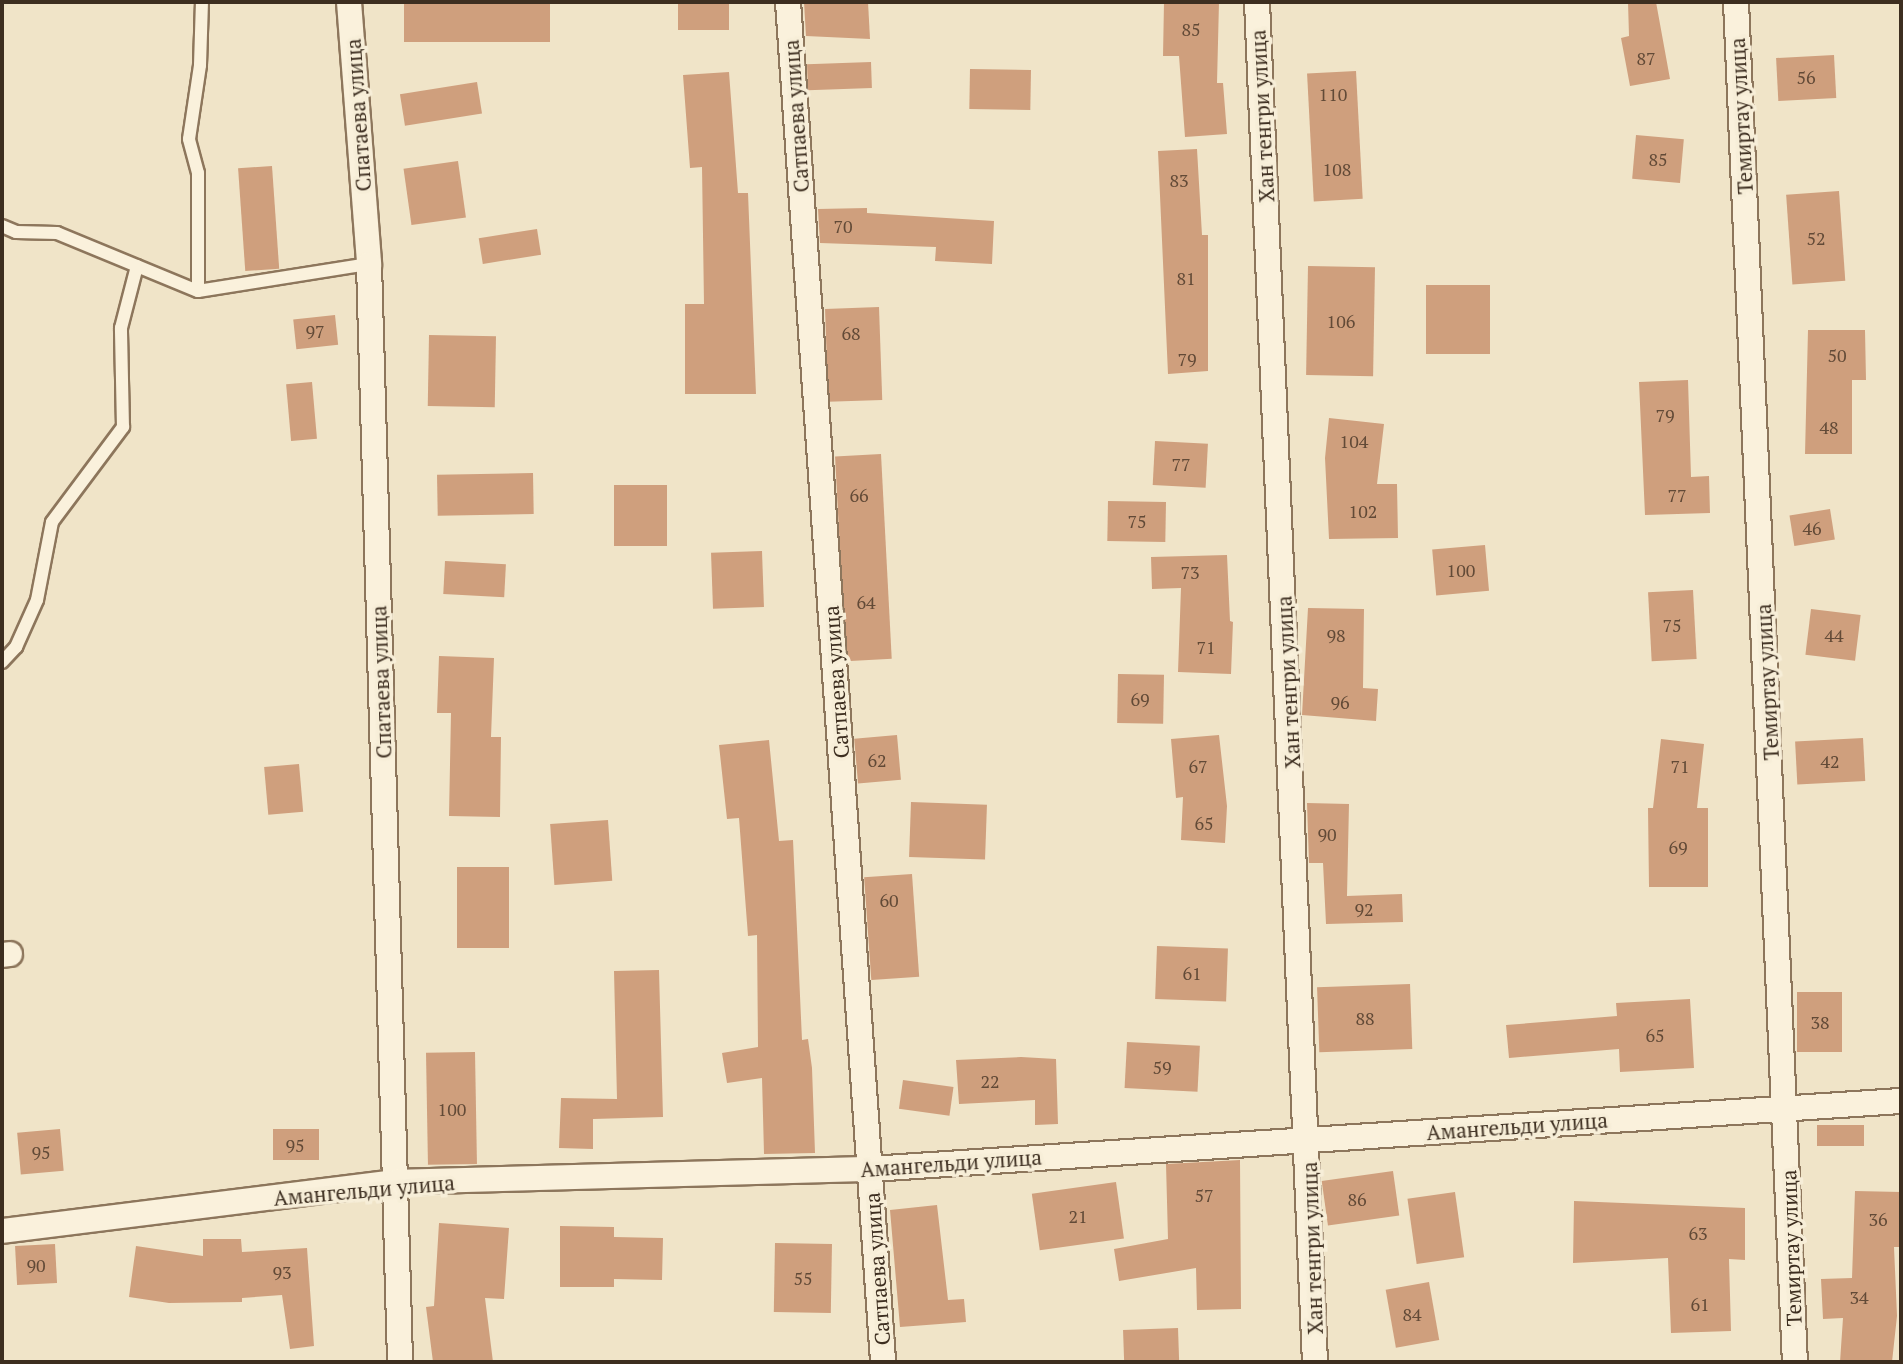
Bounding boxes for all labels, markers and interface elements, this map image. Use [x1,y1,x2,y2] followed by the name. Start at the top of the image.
[1181,18,1201,40] house number: 85
[1245,29,1279,203] street label: Хан тенгри улица
[1724,37,1758,195] street label: Темиртау улица
[340,38,376,192] street label: Спатаева улица
[778,39,814,193] street label: Сатпаева улица
[1636,47,1656,69] house number: 87
[1796,66,1816,88] house number: 56
[1319,83,1347,105] house number: 110
[1648,148,1668,170] house number: 85
[1323,158,1351,180] house number: 108
[1169,169,1189,191] house number: 83
[833,215,853,237] house number: 70
[1806,227,1826,249] house number: 52
[1176,267,1196,289] house number: 81
[1327,310,1355,332] house number: 106
[305,320,325,342] house number: 97
[841,322,861,344] house number: 68
[1827,344,1847,366] house number: 50
[1177,348,1197,370] house number: 79
[1655,404,1675,426] house number: 79
[1819,416,1839,438] house number: 48
[1340,430,1368,452] house number: 104
[1171,453,1191,475] house number: 77
[849,484,869,506] house number: 66
[1667,484,1687,506] house number: 77
[1349,500,1377,522] house number: 102
[1127,510,1147,532] house number: 75
[1802,517,1822,539] house number: 46
[1447,559,1475,581] house number: 100
[1180,561,1200,583] house number: 73
[856,591,876,613] house number: 64
[1271,595,1305,769] street label: Хан тенгри улица
[1750,603,1784,761] street label: Темиртау улица
[366,605,396,759] street label: Спатаева улица
[818,605,854,759] street label: Сатпаева улица
[1662,614,1682,636] house number: 75
[1326,624,1346,646] house number: 98
[1824,624,1844,646] house number: 44
[1196,636,1216,658] house number: 71
[1130,688,1150,710] house number: 69
[1330,691,1350,713] house number: 96
[867,749,887,771] house number: 62
[1820,750,1840,772] house number: 42
[1188,755,1208,777] house number: 67
[1670,755,1690,777] house number: 71
[1194,812,1214,834] house number: 65
[1317,823,1337,845] house number: 90
[1668,836,1688,858] house number: 69
[879,889,899,911] house number: 60
[1354,898,1374,920] house number: 92
[1182,962,1202,984] house number: 61
[1355,1007,1375,1029] house number: 88
[1810,1011,1830,1033] house number: 38
[1645,1024,1665,1046] house number: 65
[1152,1056,1172,1078] house number: 59
[980,1070,1000,1092] house number: 22
[438,1098,466,1120] house number: 100
[1425,1107,1609,1145] street label: Амангельди улица
[285,1134,305,1156] house number: 95
[31,1141,51,1163] house number: 95
[859,1144,1043,1182] street label: Амангельди улица
[1296,1161,1328,1335] street label: Хан тенгри улица
[1776,1169,1806,1327] street label: Темиртау улица
[272,1170,456,1210] street label: Амангельди улица
[1194,1184,1214,1206] house number: 57
[1347,1188,1367,1210] house number: 86
[859,1192,895,1346] street label: Сатпаева улица
[1068,1205,1088,1227] house number: 21
[1868,1208,1888,1230] house number: 36
[1688,1222,1708,1244] house number: 63
[26,1254,46,1276] house number: 90
[272,1261,292,1283] house number: 93
[793,1267,813,1289] house number: 55
[1849,1286,1869,1308] house number: 34
[1690,1293,1710,1315] house number: 61
[1402,1303,1422,1325] house number: 84

